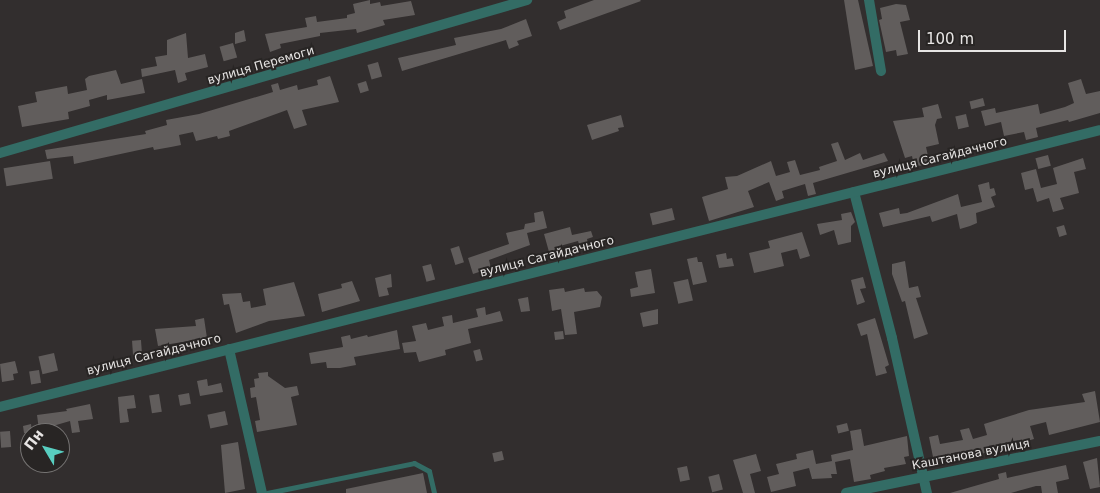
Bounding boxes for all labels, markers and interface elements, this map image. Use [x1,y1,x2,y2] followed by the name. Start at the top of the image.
[920,20,1068,52] scale bar
[926,30,974,48] text: 100 m
[206,44,316,88] street label: вулиця Перемоги
[871,134,1009,182] street label: вулиця Сагайдачного
[478,233,616,281] street label: вулиця Сагайдачного
[85,331,223,379] street label: вулиця Сагайдачного
[20,423,70,473] north arrow
[21,426,47,453] text: Пн
[911,437,1031,473] street label: Каштанова вулиця

